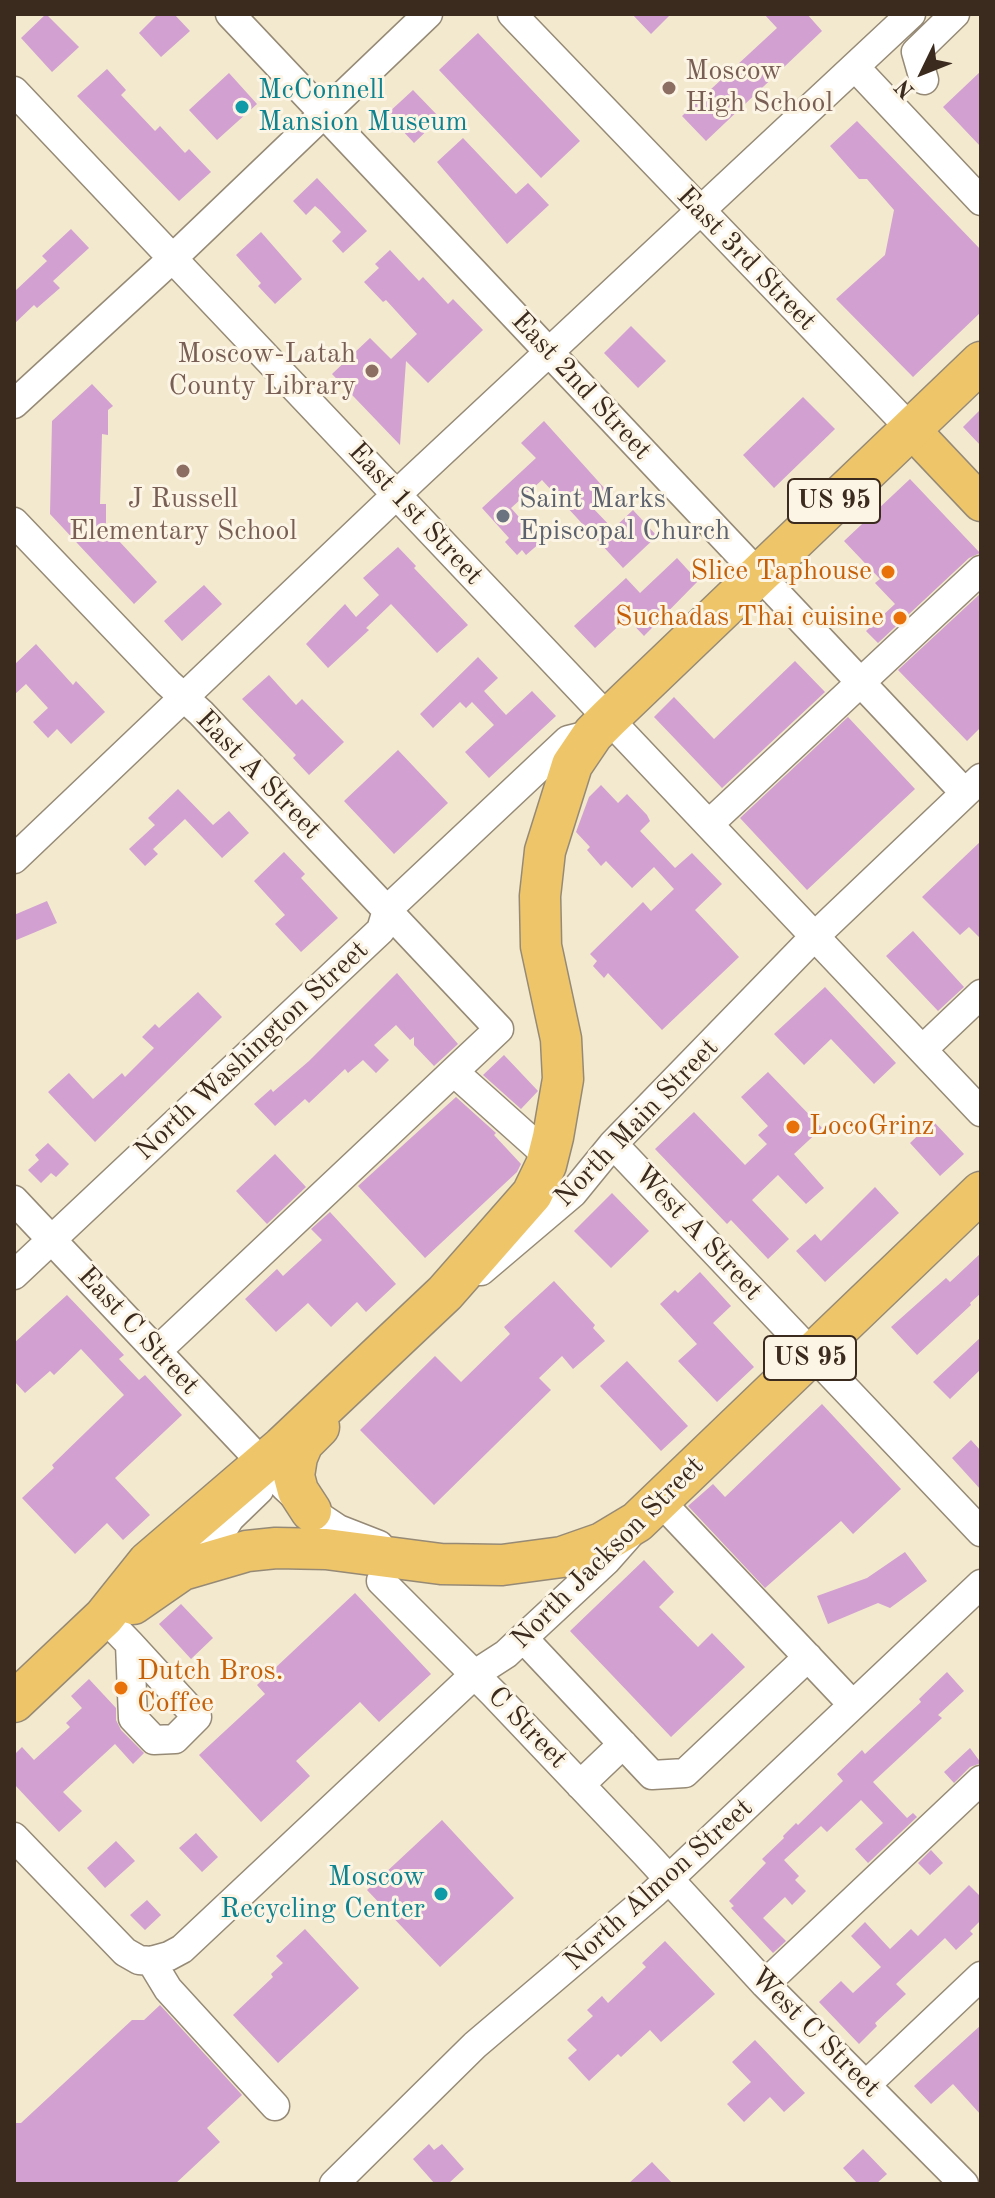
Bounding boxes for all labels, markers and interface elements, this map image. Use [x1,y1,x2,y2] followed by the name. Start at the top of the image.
[883,32,963,112] north arrow
[685,55,833,121] place label: Moscow High School
[258,74,468,140] place label: McConnell Mansion Museum
[892,75,919,102] text: N
[660,79,678,97] marker: Moscow High School
[233,98,251,116] marker: McConnell Mansion Museum
[669,180,823,338] street label: East 3rd Street
[504,305,658,467] street label: East 2nd Street
[169,338,356,404] place label: Moscow-Latah County Library
[363,362,381,380] marker: Moscow-Latah County Library
[340,436,490,592] street label: East 1st Street
[174,462,192,480] marker: J Russell Elementary School
[788,479,880,523] road number: US 95
[69,483,297,549] place label: J Russell Elementary School
[519,483,730,549] place label: Saint Marks Episcopal Church
[494,507,512,525] marker: Saint Marks Episcopal Church
[691,555,872,589] place label: Slice Taphouse
[879,563,897,581] marker: Slice Taphouse
[615,601,884,635] place label: Suchadas Thai cuisine
[891,609,909,627] marker: Suchadas Thai cuisine
[188,703,328,847] street label: East A Street
[128,934,376,1168] street label: North Washington Street
[548,1032,726,1214] street label: North Main Street
[809,1110,934,1144] place label: LocoGrinz
[784,1118,802,1136] marker: LocoGrinz
[627,1158,769,1308] street label: West A Street
[70,1260,206,1402] street label: East C Street
[764,1336,856,1380] road number: US 95
[505,1450,711,1656] street label: North Jackson Street
[137,1655,284,1721] place label: Dutch Bros. Coffee
[112,1679,130,1697] marker: Dutch Bros. Coffee
[480,1680,574,1776] street label: C Street
[558,1792,760,1978] street label: North Almon Street
[220,1861,425,1927] place label: Moscow Recycling Center
[432,1885,450,1903] marker: Moscow Recycling Center
[743,1961,887,2105] street label: West C Street

